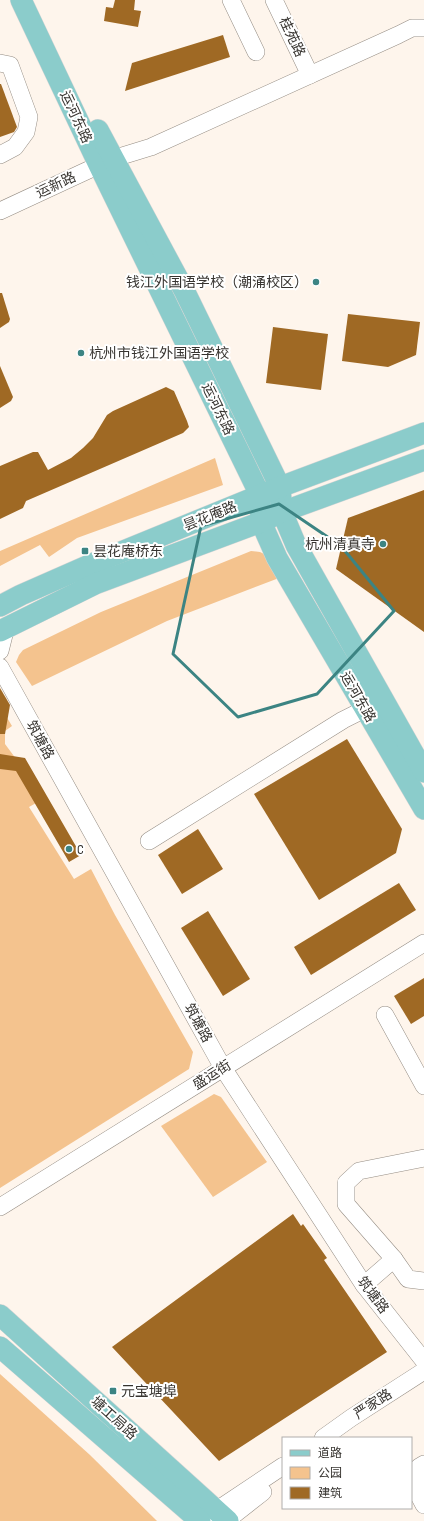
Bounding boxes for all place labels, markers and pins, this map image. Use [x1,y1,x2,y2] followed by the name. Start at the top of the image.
[126,274,308,291] place label: 钱江外国语学校（潮涌校区）
[311,277,321,287] marker: 钱江外国语学校（潮涌校区）
[89,345,229,362] place label: 杭州市钱江外国语学校
[76,348,86,358] marker: 杭州市钱江外国语学校
[305,536,375,553] place label: 杭州清真寺
[378,539,388,549] marker: 杭州清真寺
[93,543,163,560] place label: 昙花庵桥东
[80,546,90,556] marker: 昙花庵桥东
[77,841,84,858] place label: C
[64,844,74,854] marker: C
[121,1383,177,1400] place label: 元宝塘埠
[108,1386,118,1396] marker: 元宝塘埠

